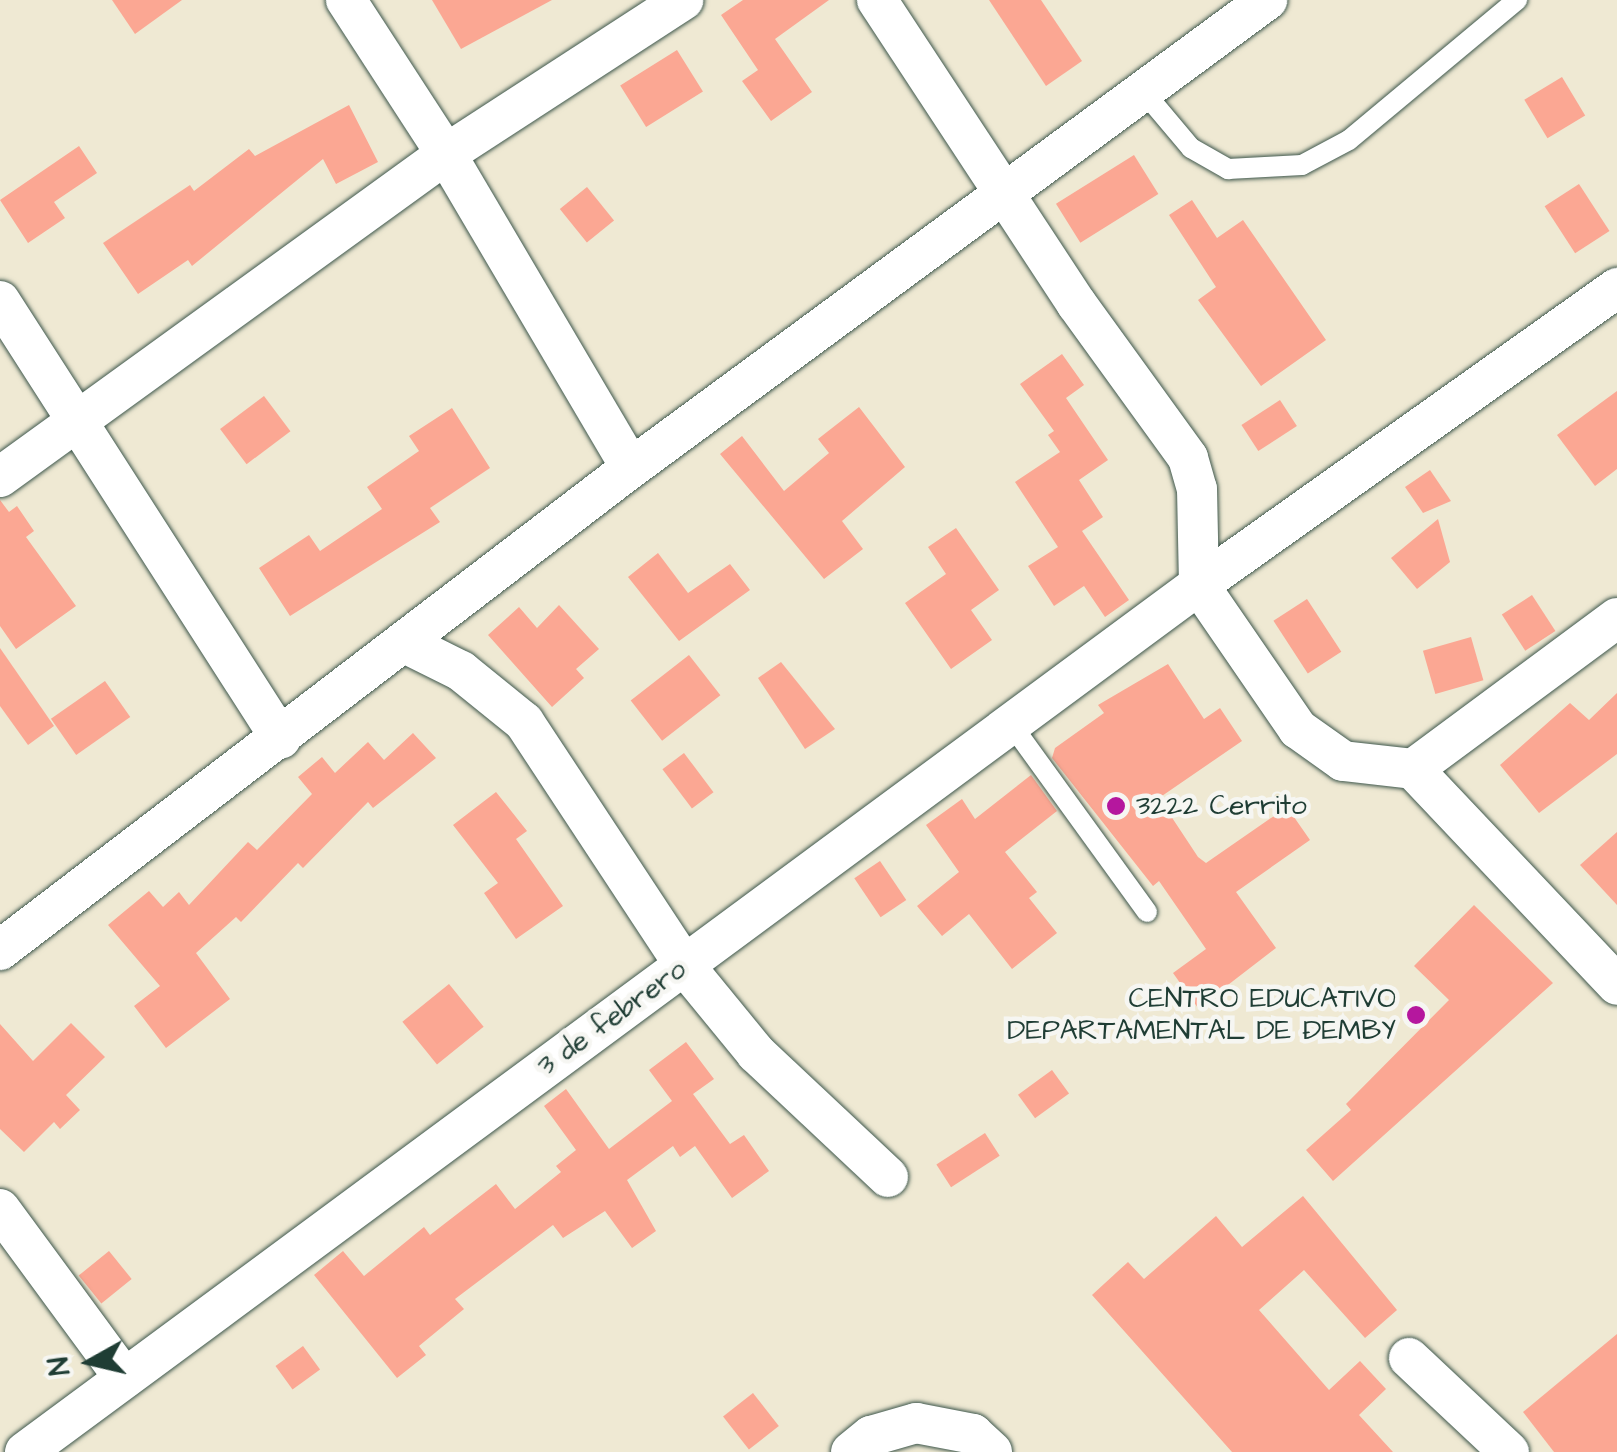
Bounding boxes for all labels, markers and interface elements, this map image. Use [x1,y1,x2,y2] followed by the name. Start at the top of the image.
[1136,789,1307,823] place label: 3222 Cerrito
[1105,795,1127,817] marker: 3222 Cerrito
[531,953,693,1083] street label: 3 de febrero
[1007,982,1396,1048] place label: CENTRO EDUCATIVO DEPARTAMENTAL DE ÐEMBY
[1405,1004,1427,1026] marker: CENTRO EDUCATIVO DEPARTAMENTAL DE ÐEMBY
[40,1312,140,1412] north arrow
[39,1355,80,1378] text: N

